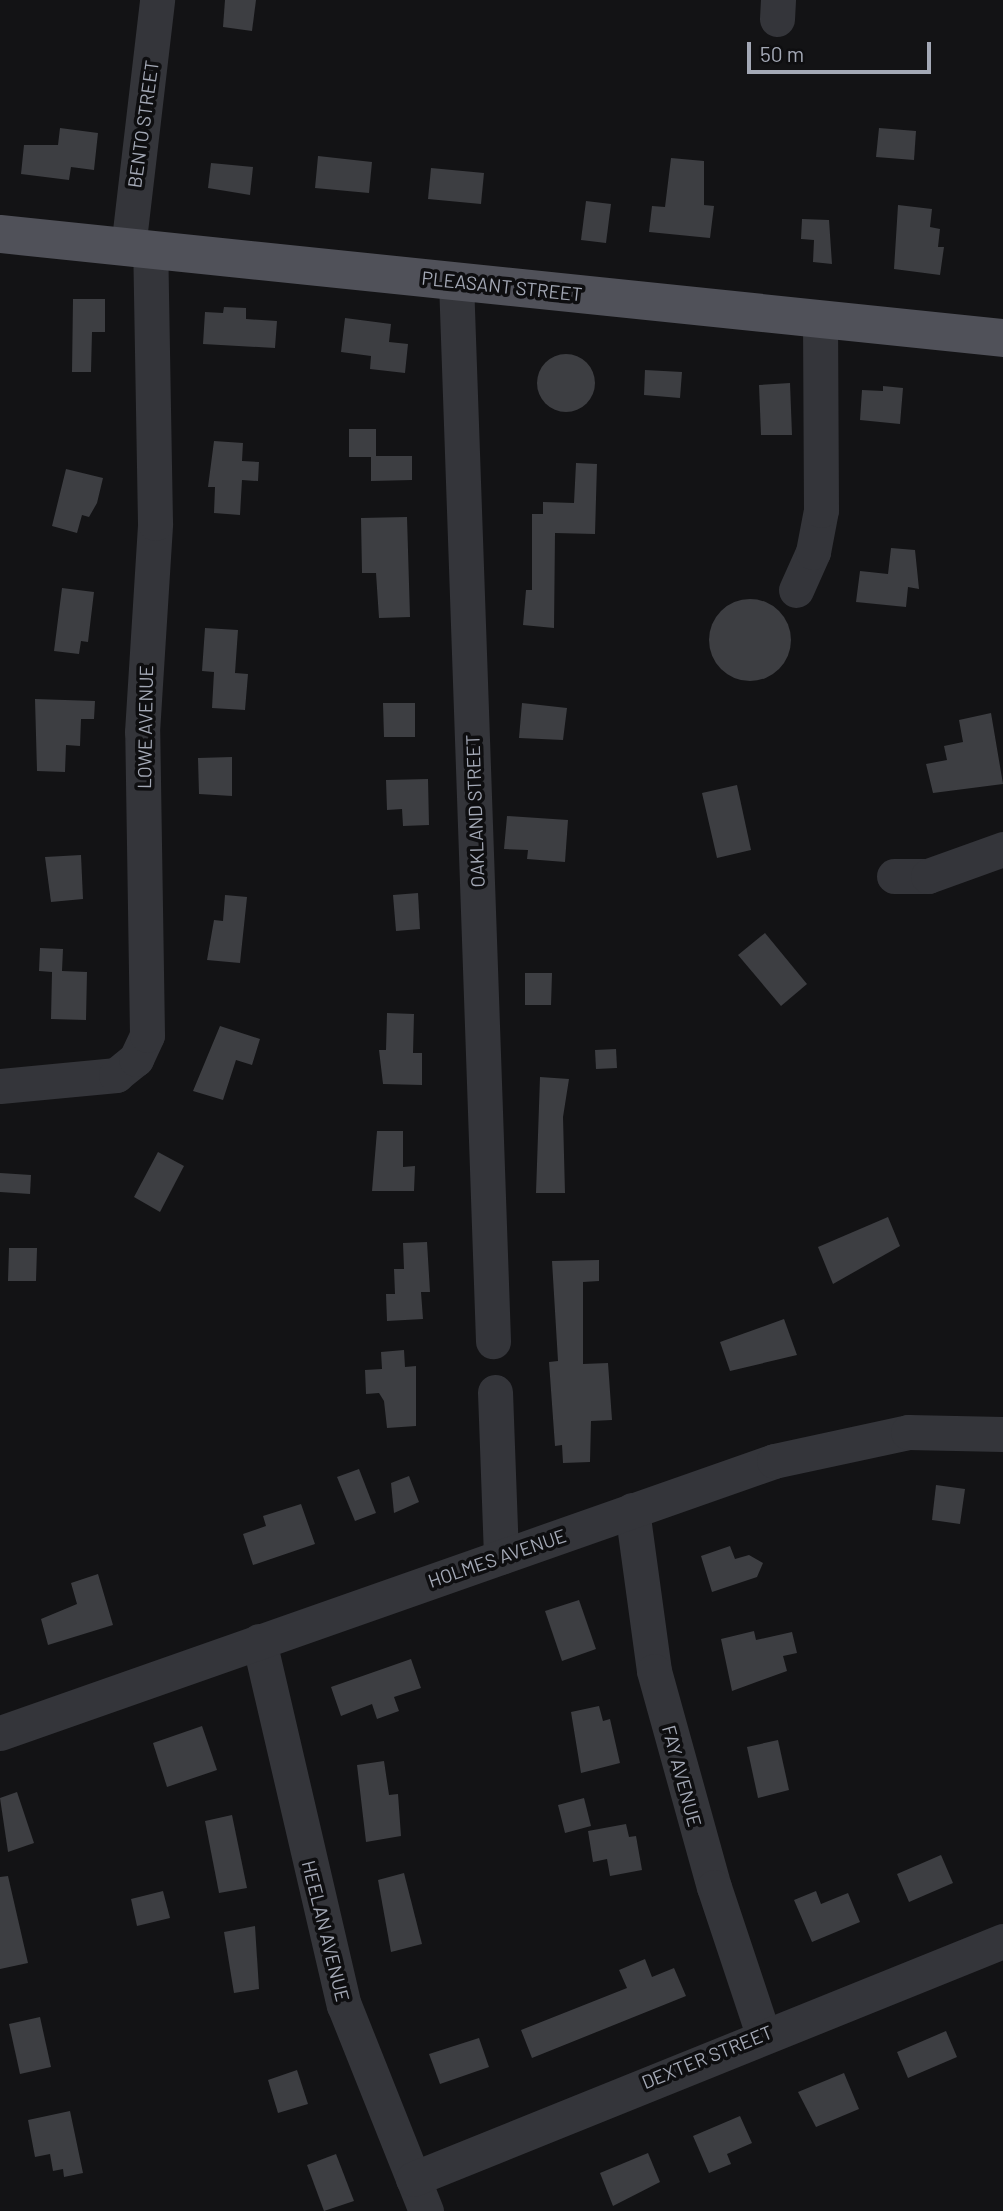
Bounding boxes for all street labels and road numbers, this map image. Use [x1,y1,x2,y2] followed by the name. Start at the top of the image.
[123,59,163,189] street label: BENTO STREET
[421,266,583,306] street label: PLEASANT STREET
[133,665,157,789] street label: LOWE AVENUE
[461,734,489,888] street label: OAKLAND STREET
[425,1524,569,1592] street label: HOLMES AVENUE
[657,1723,707,1829] street label: FAY AVENUE
[297,1858,355,2004] street label: HEELAN AVENUE
[638,2020,776,2094] street label: DEXTER STREET

